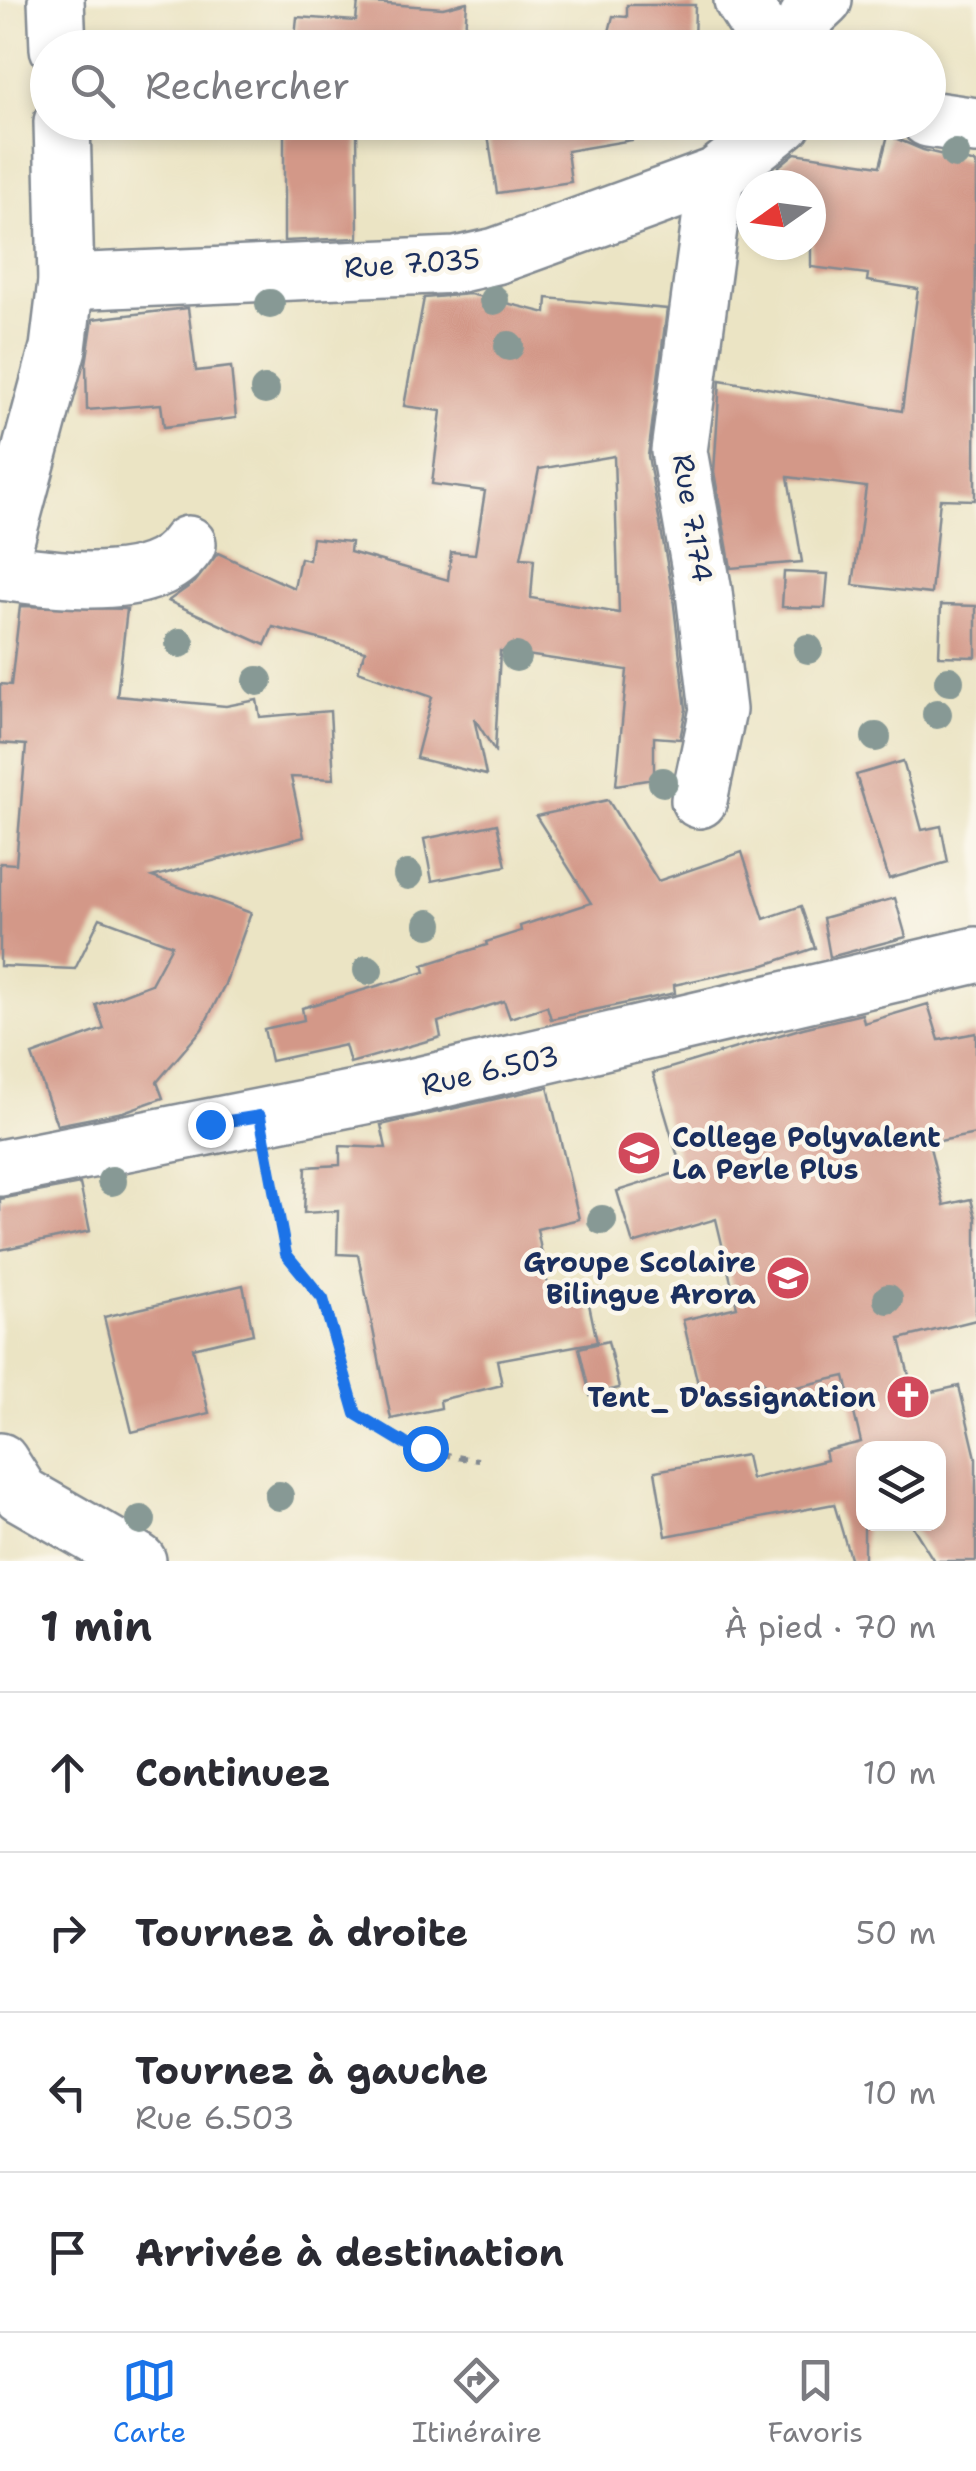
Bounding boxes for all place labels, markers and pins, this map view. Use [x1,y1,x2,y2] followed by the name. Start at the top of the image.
[672,1118,941,1188] place label: College Polyvalent La Perle Plus
[616,1130,662,1176] school or university icon: College Polyvalent La Perle Plus
[523,1243,756,1313] place label: Groupe Scolaire Bilingue Arora
[765,1255,811,1301] school or university icon: Groupe Scolaire Bilingue Arora
[885,1374,931,1420] church icon: Tent_ D'assignation
[587,1378,876,1416] place label: Tent_ D'assignation

